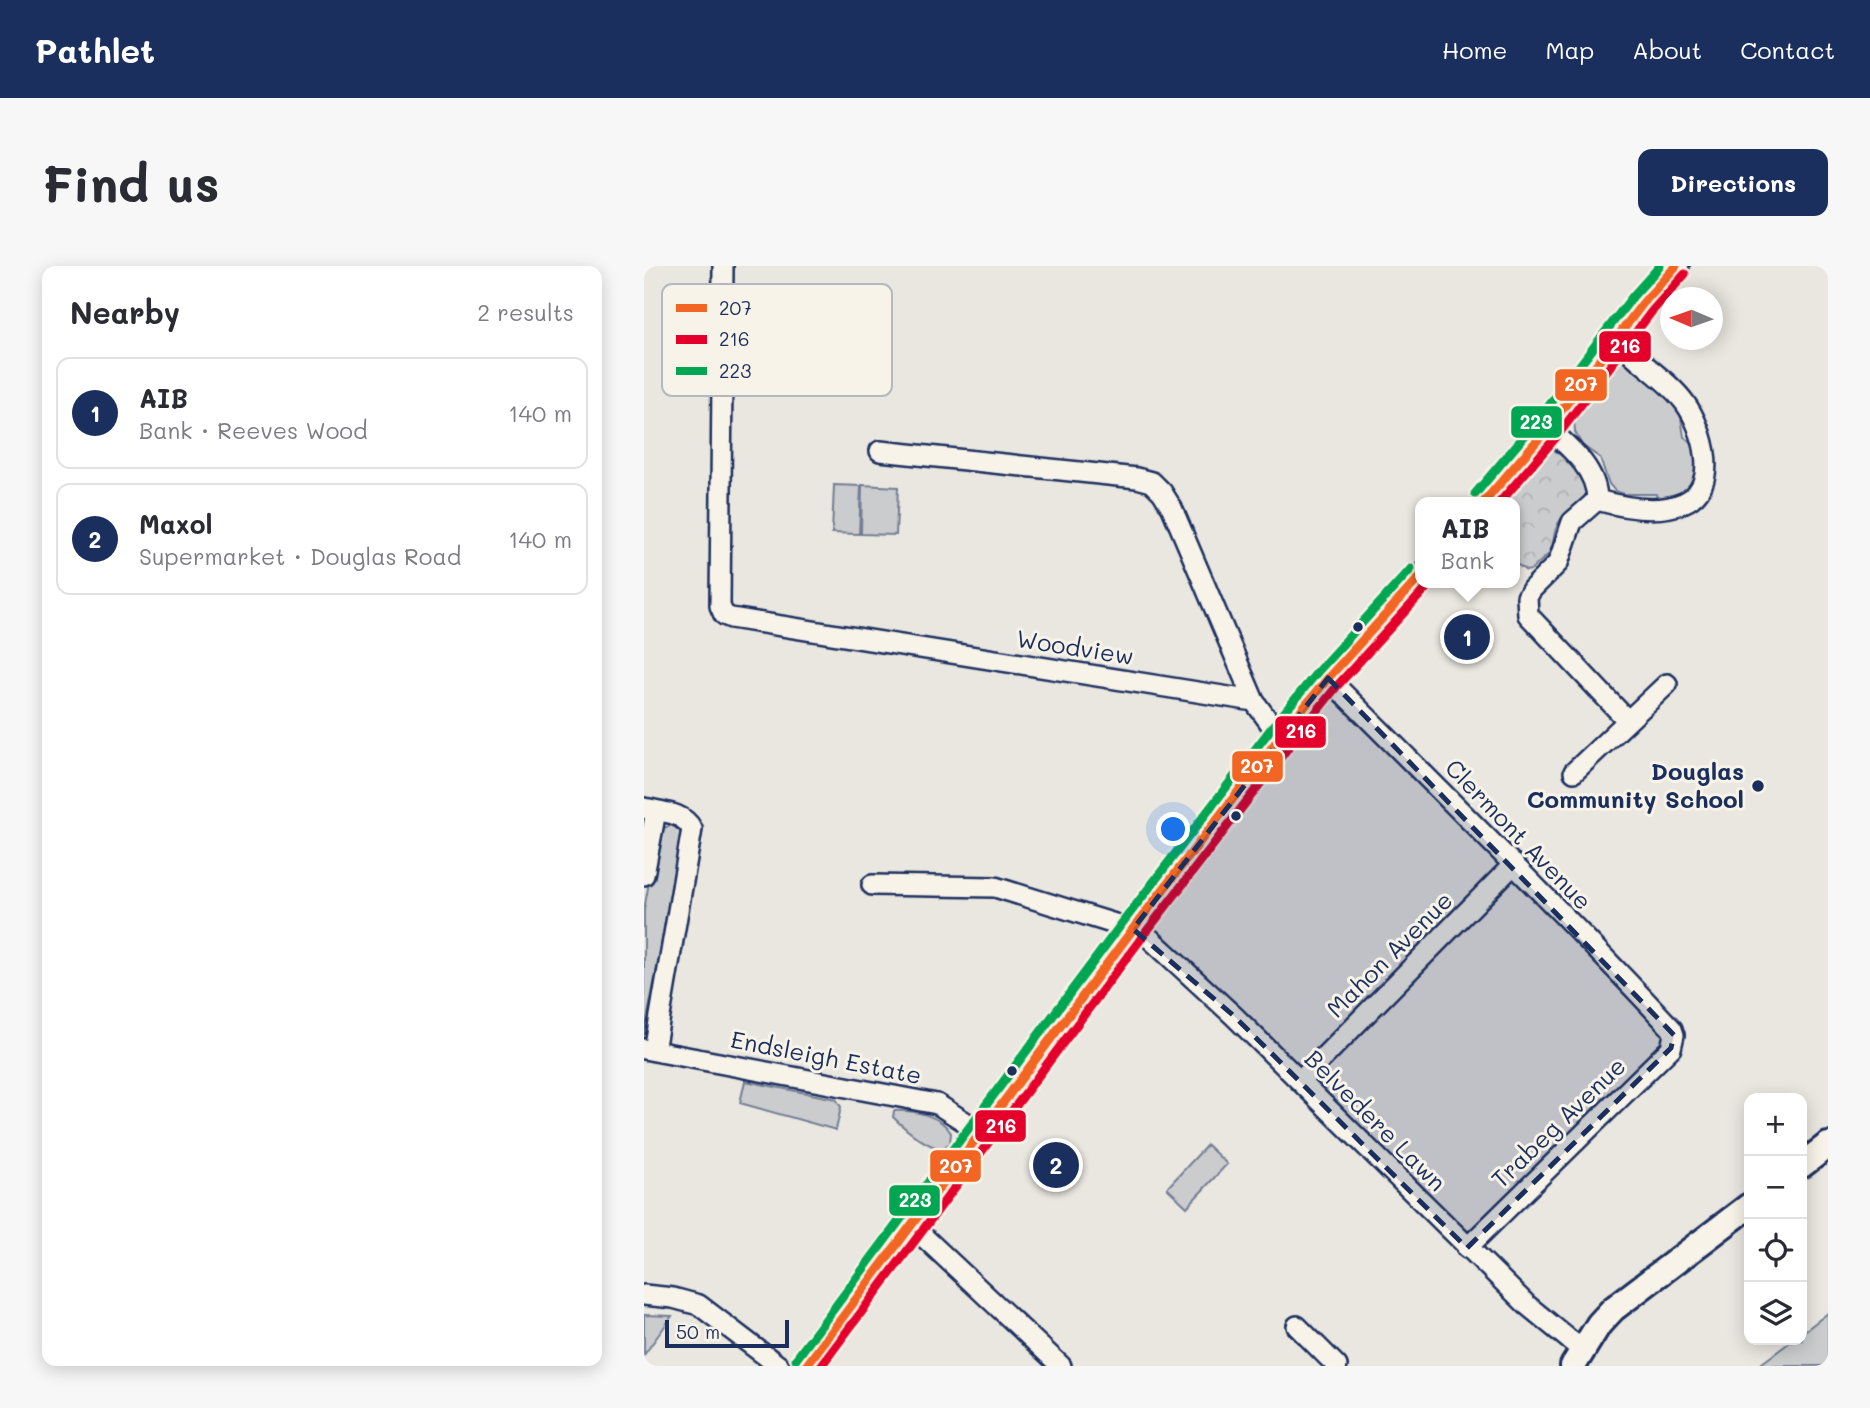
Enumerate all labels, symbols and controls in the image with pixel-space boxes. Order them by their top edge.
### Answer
text: Pathlet [35,28,155,71]
text: Home [1442,34,1507,65]
text: Map [1545,34,1594,65]
text: About [1632,34,1702,65]
text: Contact [1740,34,1835,65]
button: Directions [1638,149,1828,216]
text: Find us [42,151,220,214]
legend [662,284,892,396]
north arrow [1660,287,1723,350]
text: Nearby [70,292,180,332]
text: 207 [719,295,752,320]
text: 2 results [477,297,574,327]
text: 216 [719,326,750,351]
line badge: 216 [1598,330,1652,363]
text: 216 [1610,333,1640,358]
text: 223 [719,358,751,383]
line badge: 207 [1554,368,1608,402]
text: 207 [1564,371,1598,396]
text: AIB [139,381,188,415]
text: 1 [90,398,100,428]
text: 140 m [508,398,572,428]
line badge: 223 [1510,405,1563,439]
text: 223 [1520,409,1552,434]
text: Bank · Reeves Wood [139,415,368,445]
popup [1415,497,1520,588]
text: Maxol [139,507,212,541]
text: AIB [1441,511,1490,545]
text: 2 [89,524,101,554]
text: 140 m [508,524,572,554]
text: Supermarket · Douglas Road [139,541,461,571]
text: Bank [1441,545,1494,575]
pin: 1 [1444,611,1490,663]
unlabelled marker [1351,620,1365,634]
street label: Woodview [1014,622,1136,671]
line badge: 216 [1274,715,1327,749]
text: 216 [1286,718,1316,743]
line badge: 207 [1231,750,1284,783]
street label: Clermont Avenue [1439,752,1599,916]
text: 207 [1240,753,1274,778]
place label: Douglas Community School [1527,755,1744,814]
marker: Douglas Community School [1750,778,1766,794]
unlabelled marker [1229,809,1243,823]
your location [1156,812,1190,846]
street label: Mahon Avenue [1319,884,1459,1024]
street label: Endsleigh Estate [728,1023,924,1090]
street label: Belvedere Lawn [1299,1043,1453,1197]
street label: Trabeg Avenue [1484,1050,1632,1194]
unlabelled marker [1005,1064,1019,1078]
map controls [1744,1093,1807,1345]
button: + [1744,1093,1807,1156]
line badge: 216 [974,1109,1027,1143]
text: 216 [986,1113,1016,1138]
pin: 2 [1033,1139,1079,1191]
line badge: 207 [929,1149,982,1183]
text: 207 [939,1153,973,1178]
button: − [1744,1156,1807,1219]
line badge: 223 [888,1184,941,1217]
text: 223 [899,1187,931,1212]
button: locate [1744,1219,1807,1282]
button: layers [1744,1282,1807,1345]
scale bar [665,1317,789,1349]
text: 50 m [676,1319,720,1344]

